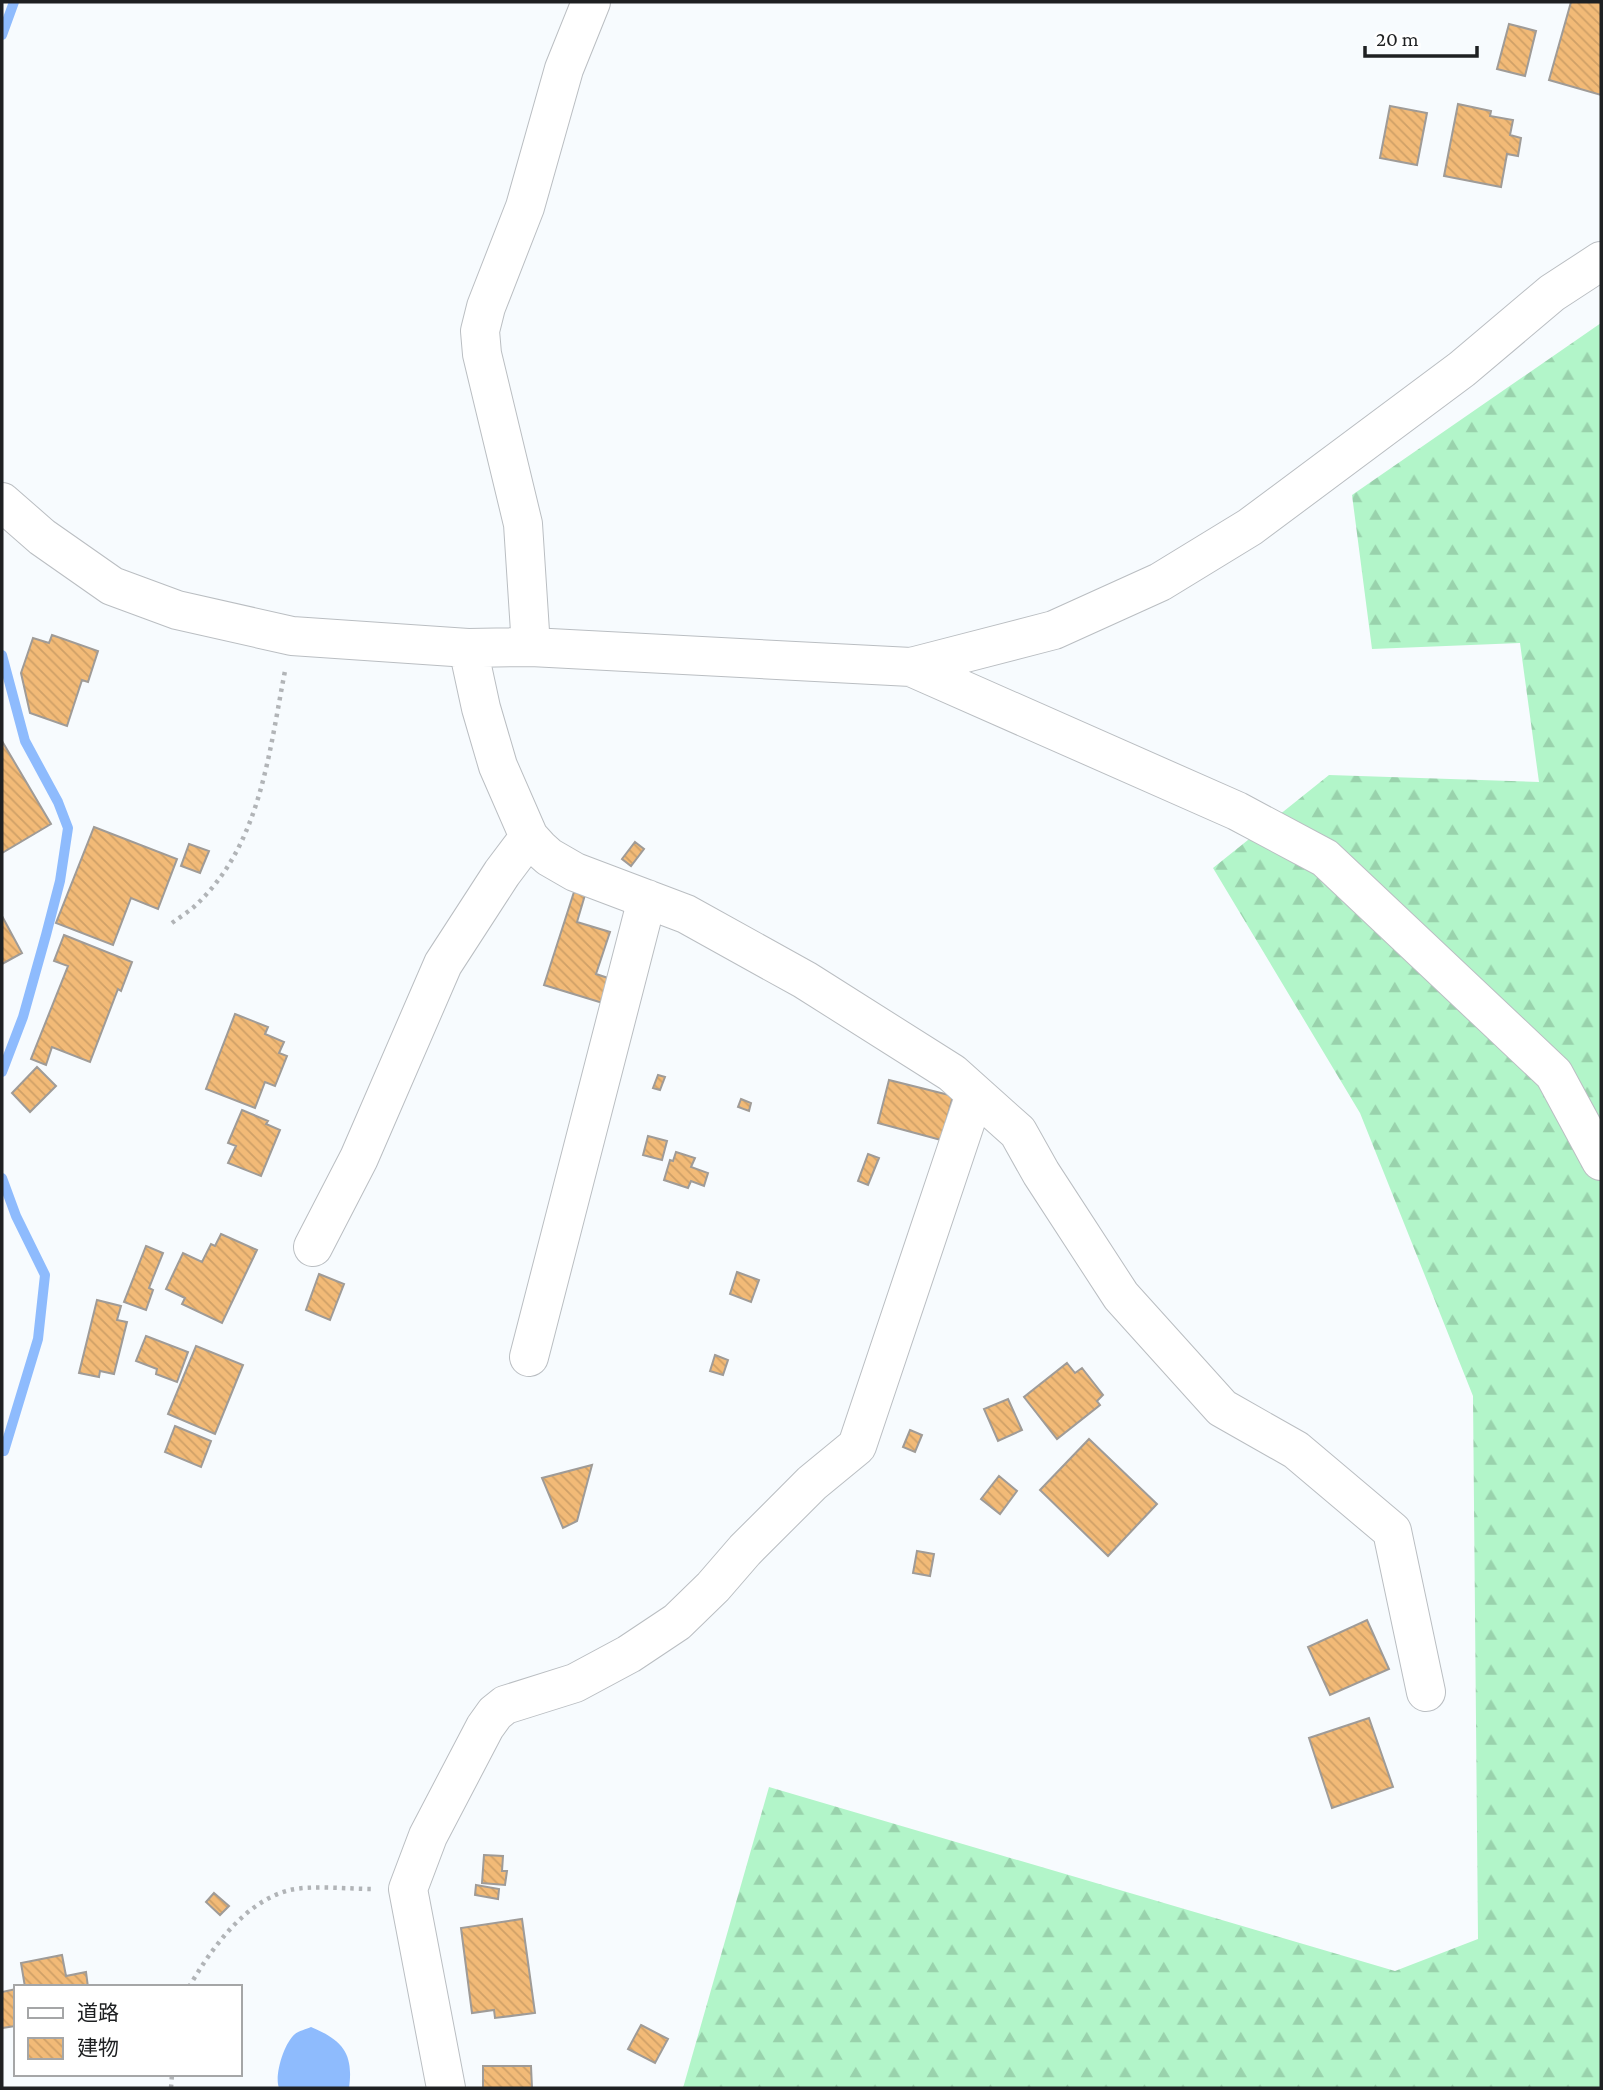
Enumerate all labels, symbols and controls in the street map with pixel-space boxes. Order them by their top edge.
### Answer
scale bar [1365,14,1477,58]
text: 20 m [1376,27,1419,51]
legend [14,1985,242,2076]
text: 道路 [77,2001,119,2025]
text: 建物 [77,2036,119,2060]

